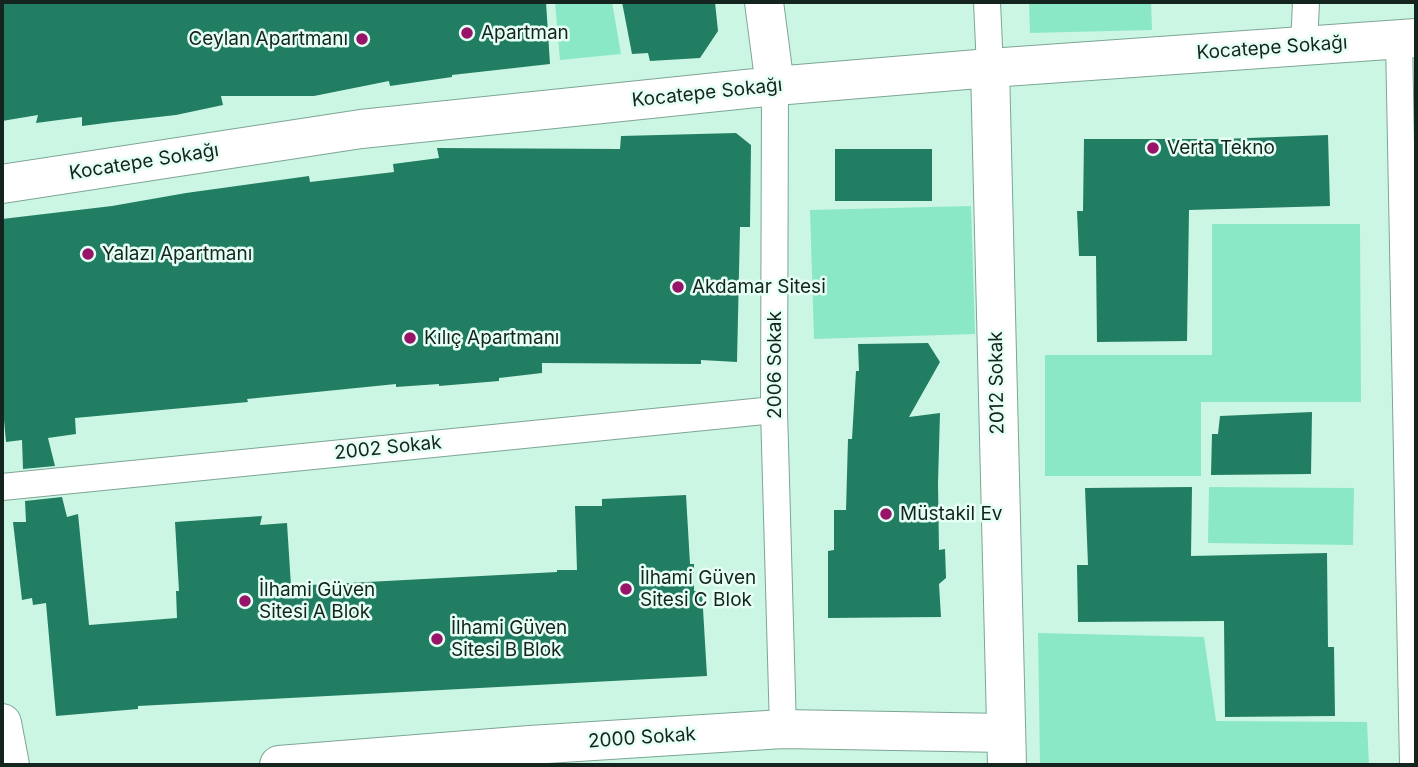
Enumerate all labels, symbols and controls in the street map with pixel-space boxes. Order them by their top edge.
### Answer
place label: Apartman [481,22,569,44]
marker: Apartman [459,25,475,41]
place label: Ceylan Apartmanı [188,28,348,50]
marker: Ceylan Apartmanı [354,31,370,47]
street label: Kocatepe Sokağı [1196,31,1348,65]
street label: Kocatepe Sokağı [631,74,783,112]
place label: Verta Tekno [1167,137,1275,159]
street label: Kocatepe Sokağı [68,139,220,185]
marker: Verta Tekno [1145,140,1161,156]
place label: Yalazı Apartmanı [102,243,252,265]
marker: Yalazı Apartmanı [80,246,96,262]
place label: Akdamar Sitesi [692,276,826,298]
marker: Akdamar Sitesi [670,279,686,295]
street label: 2006 Sokak [764,311,786,419]
place label: Kılıç Apartmanı [424,327,559,349]
marker: Kılıç Apartmanı [402,330,418,346]
street label: 2012 Sokak [985,331,1009,435]
street label: 2002 Sokak [333,431,443,465]
place label: Müstakil Ev [900,503,1002,525]
marker: Müstakil Ev [878,506,894,522]
place label: İlhami Güven Sitesi C Blok [640,567,756,611]
place label: İlhami Güven Sitesi A Blok [259,579,375,623]
marker: İlhami Güven Sitesi C Blok [618,581,634,597]
marker: İlhami Güven Sitesi A Blok [237,593,253,609]
place label: İlhami Güven Sitesi B Blok [451,617,567,661]
marker: İlhami Güven Sitesi B Blok [429,631,445,647]
street label: 2000 Sokak [587,723,697,753]

